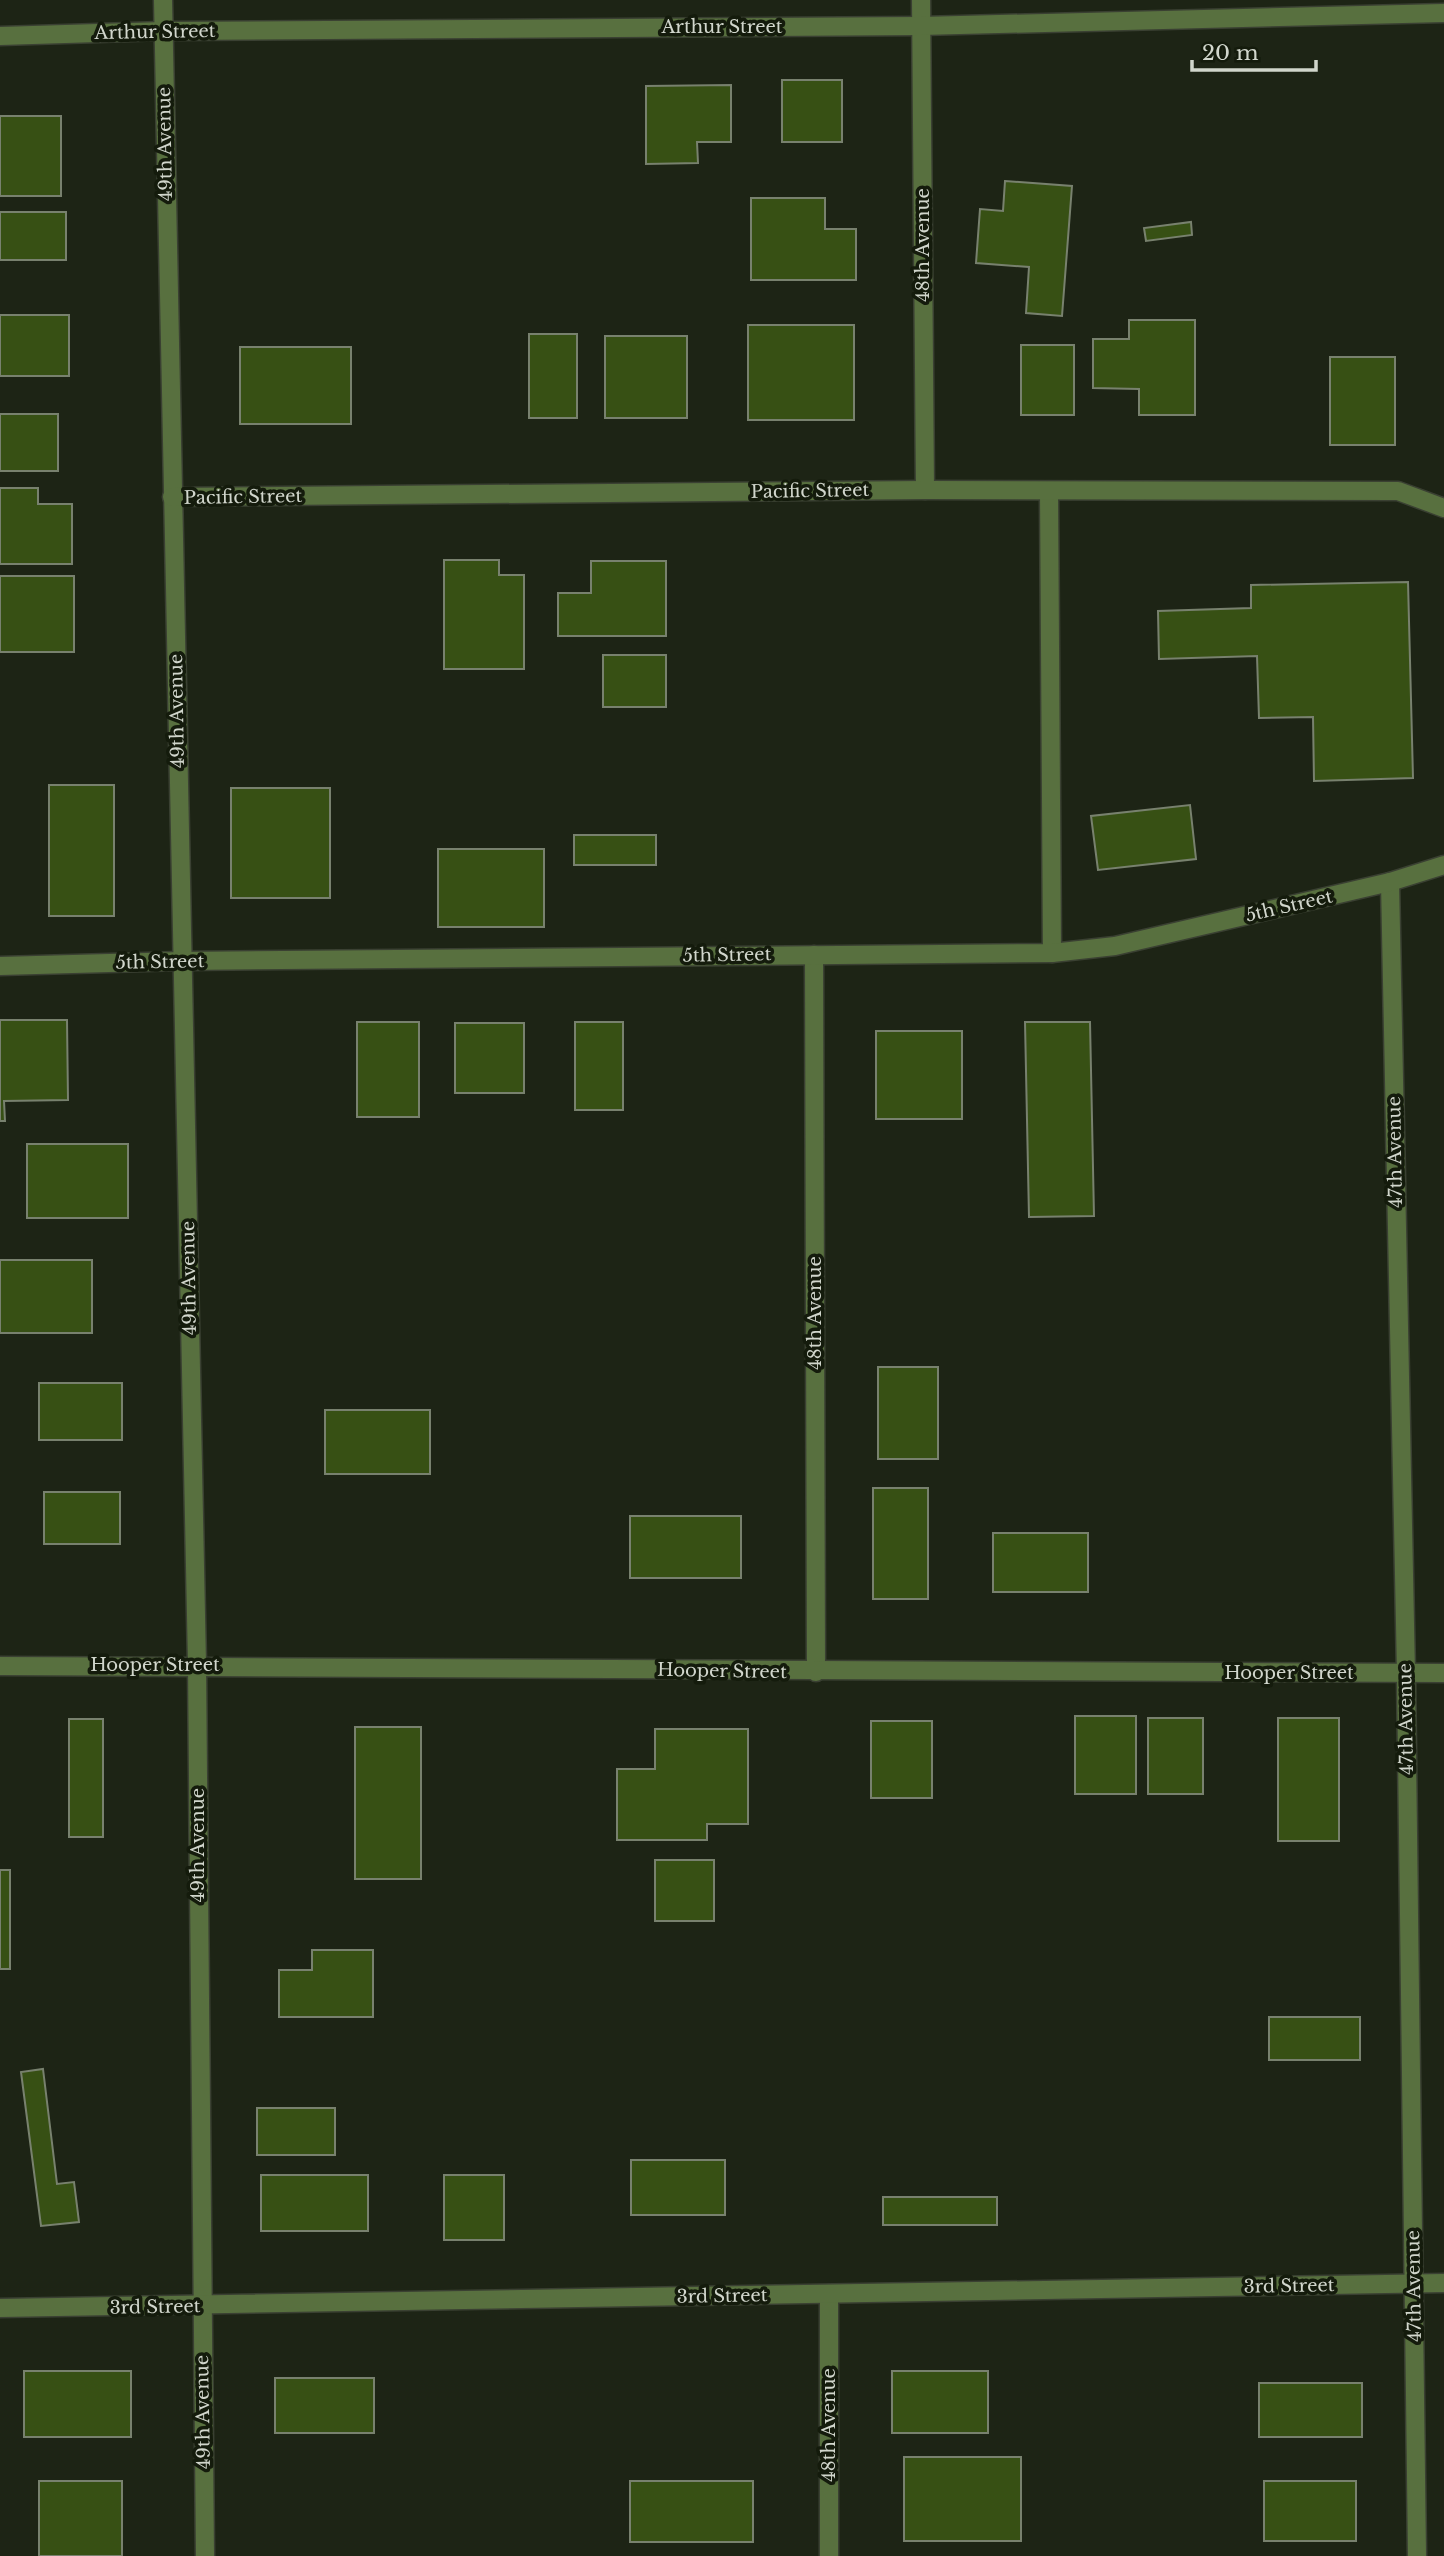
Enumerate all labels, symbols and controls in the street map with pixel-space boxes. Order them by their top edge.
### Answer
street label: Arthur Street [660,16,783,38]
street label: Arthur Street [93,20,216,44]
scale bar [1192,28,1316,72]
text: 20 m [1202,40,1259,66]
street label: 49th Avenue [153,87,177,201]
street label: 48th Avenue [912,188,934,302]
street label: Pacific Street [751,479,870,503]
street label: Pacific Street [184,485,303,509]
street label: 49th Avenue [165,654,189,768]
street label: 5th Street [1243,885,1335,927]
street label: 5th Street [682,943,772,967]
street label: 5th Street [115,950,205,974]
street label: 47th Avenue [1383,1096,1407,1208]
street label: 49th Avenue [177,1221,201,1335]
street label: 48th Avenue [804,1256,826,1370]
street label: Hooper Street [90,1654,220,1676]
street label: Hooper Street [657,1659,787,1683]
street label: Hooper Street [1224,1662,1354,1684]
street label: 47th Avenue [1394,1663,1418,1775]
street label: 49th Avenue [187,1788,209,1902]
street label: 47th Avenue [1402,2230,1426,2342]
street label: 3rd Street [1243,2274,1335,2298]
street label: 3rd Street [676,2284,768,2308]
street label: 3rd Street [109,2295,201,2319]
street label: 49th Avenue [191,2355,215,2469]
street label: 48th Avenue [818,2368,840,2482]

